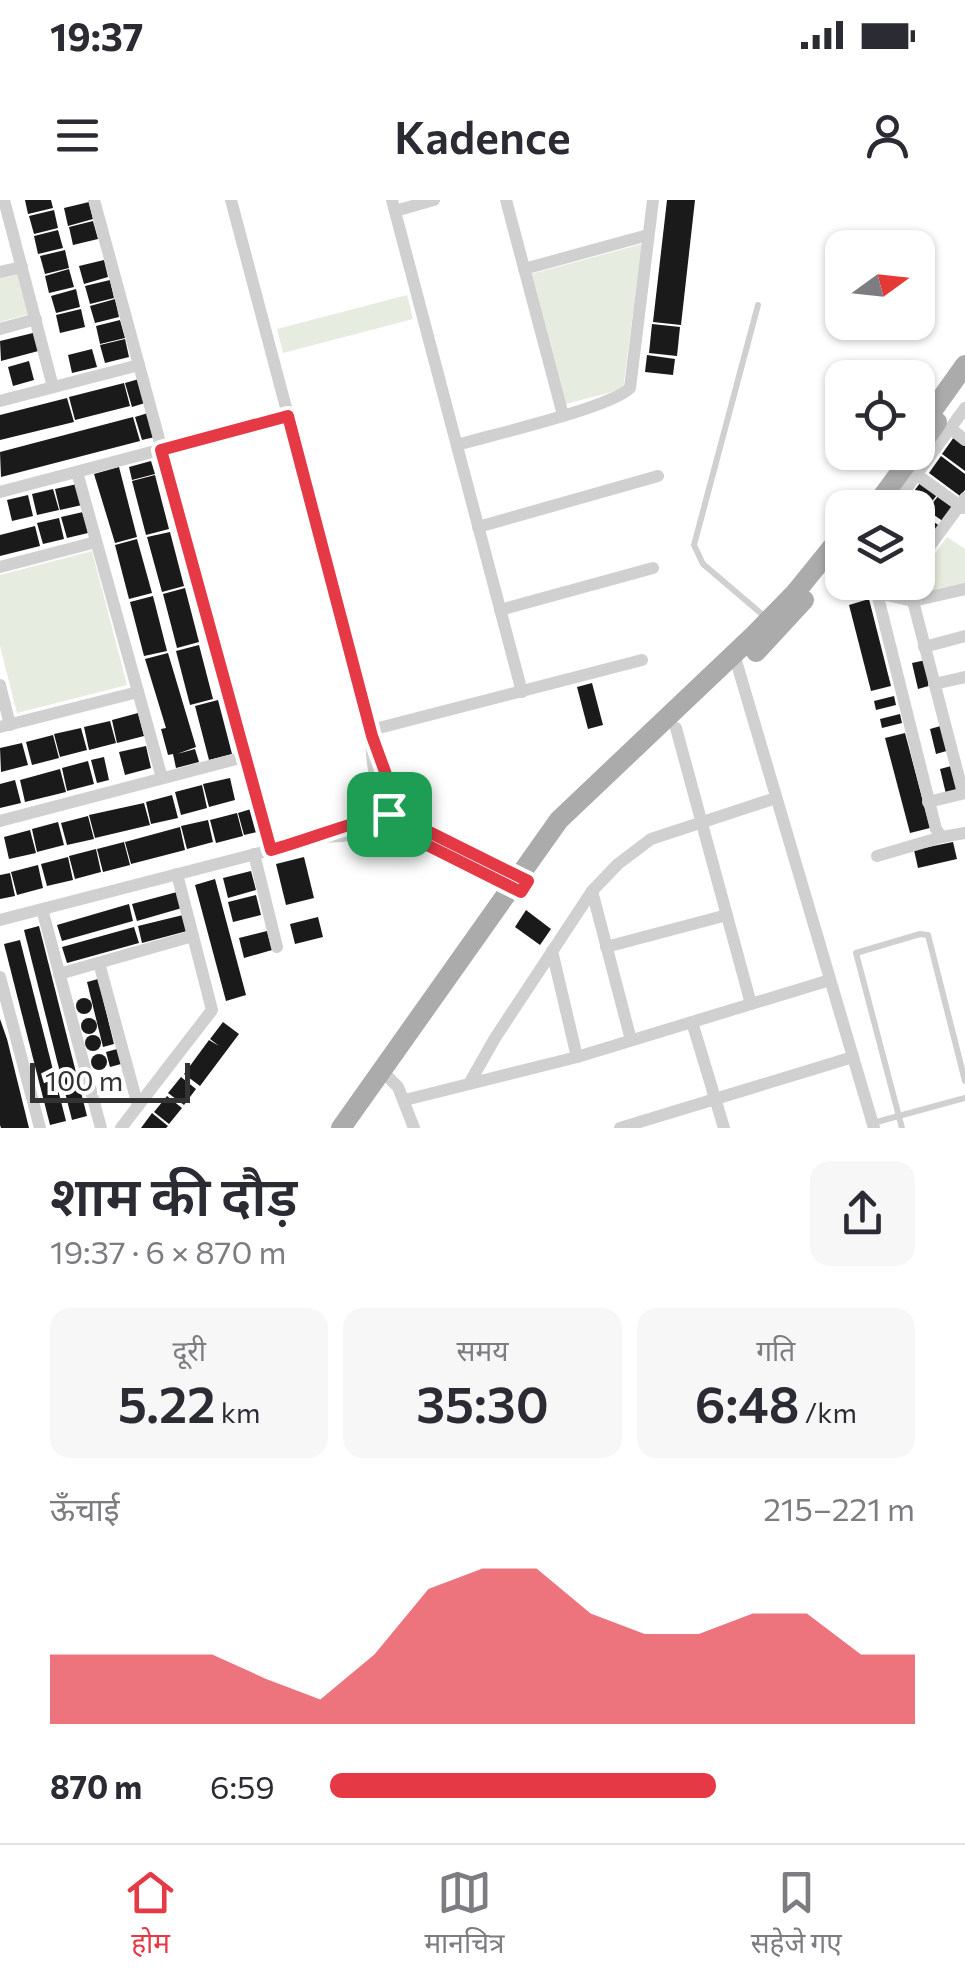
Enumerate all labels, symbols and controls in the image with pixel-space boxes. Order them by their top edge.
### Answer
text: 19:37 [50,12,143,59]
icon: menu [50,108,105,163]
text: Kadence [394,108,571,163]
icon: person [860,108,915,163]
north arrow [825,230,935,340]
map controls [825,230,935,600]
button: locate [825,360,935,470]
button: layers [825,490,935,600]
pin [347,772,432,857]
icon: arrive [362,787,417,842]
scale bar [30,1058,190,1103]
text: 100 m [45,1063,123,1097]
text: शाम की दौड़ [50,1160,297,1227]
button: share [810,1161,915,1266]
text: 19:37 · 6 × 870 m [50,1231,286,1271]
text: दूरी [172,1333,206,1367]
text: समय [457,1333,508,1367]
text: गति [756,1333,795,1367]
text: 5.22 [118,1372,215,1433]
text: 35:30 [416,1372,549,1433]
text: 6:48 [695,1372,799,1433]
text: km [215,1395,260,1429]
text: /km [799,1395,857,1429]
text: ऊँचाई [50,1488,119,1528]
text: 215–221 m [763,1488,915,1528]
text: 870 m [50,1766,142,1806]
text: 6:59 [210,1766,275,1806]
tab: होम [123,1865,178,1964]
tab: मानचित्र [424,1865,504,1964]
tab: सहेजे गए [751,1865,842,1964]

